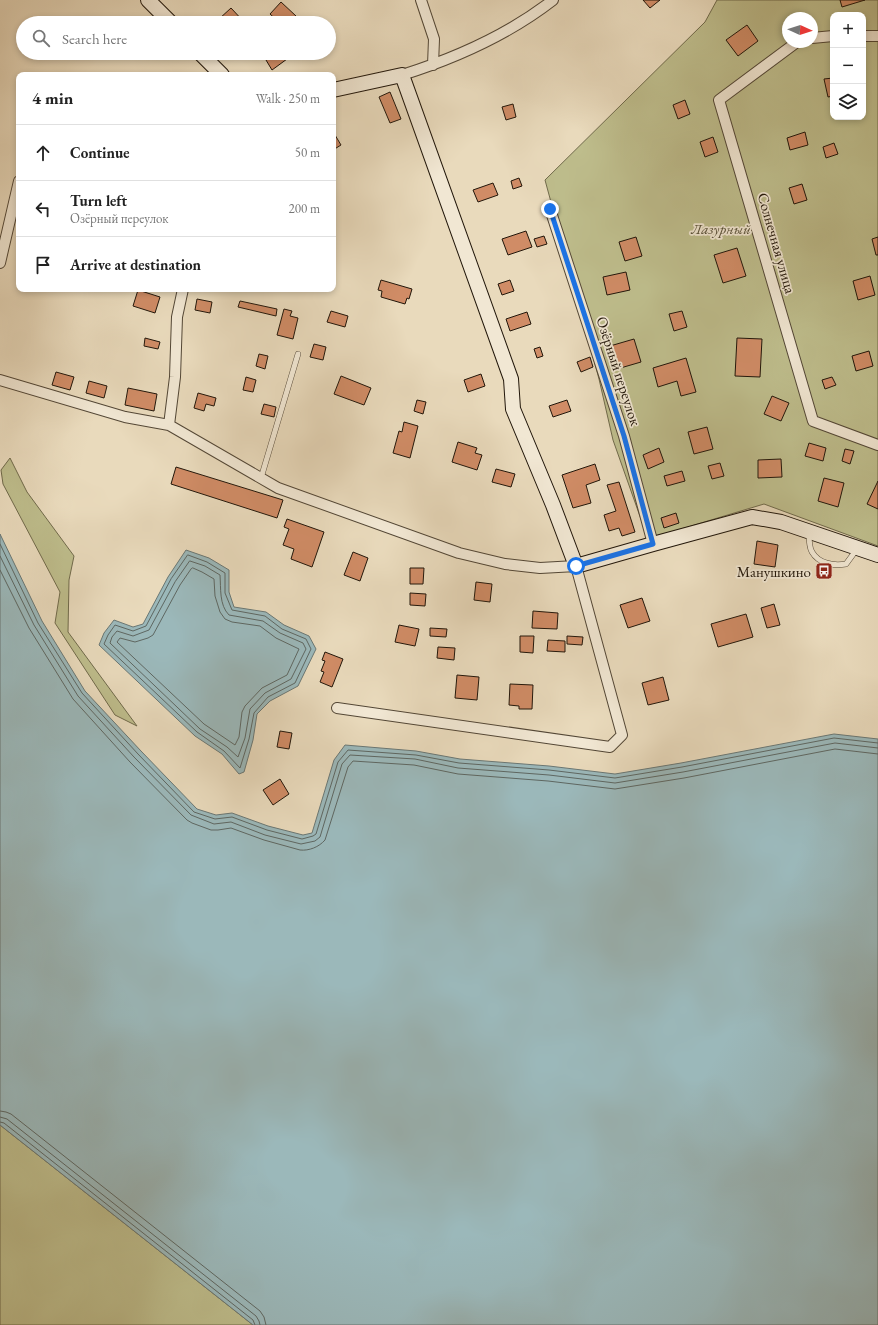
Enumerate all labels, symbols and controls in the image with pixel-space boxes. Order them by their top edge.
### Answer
north arrow [782,12,818,48]
map controls [830,12,866,120]
button: + [830,12,866,48]
search box [16,16,336,60]
icon: search [30,27,52,49]
text: Search here [62,29,127,48]
button: − [830,48,866,84]
button: layers [830,84,866,120]
text: 4 min [32,87,73,109]
text: Walk · 250 m [256,90,320,107]
icon: ahead [32,142,54,164]
text: Continue [70,143,130,162]
text: 50 m [295,144,320,161]
street label: Солнечная улица [754,190,800,296]
text: Turn left [70,191,127,210]
icon: left [32,198,54,220]
text: 200 m [289,200,320,217]
route end [541,200,559,218]
text: Озёрный переулок [70,210,169,227]
park label: Лазурный [690,219,751,238]
icon: arrive [32,254,54,276]
text: Arrive at destination [70,255,201,274]
street label: Озёрный переулок [592,314,646,428]
route start [567,557,585,575]
bus stop icon: Манушкино [814,561,834,581]
place label: Манушкино [737,562,811,581]

